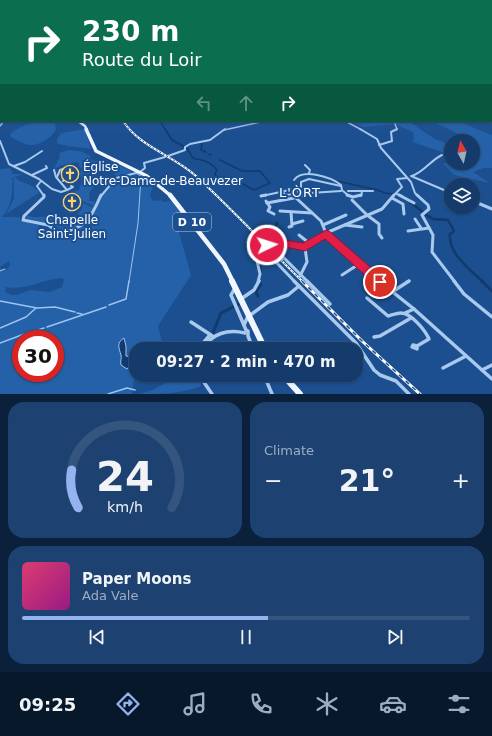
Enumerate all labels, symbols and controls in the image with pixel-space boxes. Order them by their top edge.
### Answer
text: 230 m [82,15,179,48]
icon: right [16,16,68,68]
text: Route du Loir [82,49,202,70]
icon: left [193,92,215,114]
icon: ahead [235,92,257,114]
icon: right [277,92,299,114]
north arrow [444,134,480,170]
map controls [444,134,480,214]
place label: Église Notre-Dame-de-Beauvezer [83,159,243,188]
church icon: Église Notre-Dame-de-Beauvezer [60,164,80,184]
button: layers [444,178,480,214]
district label: L'ÒRT [279,185,321,200]
church icon: Chapelle Saint-Julien [62,192,82,212]
place label: Chapelle Saint-Julien [38,213,106,241]
road number: D 10 [173,213,211,231]
position arrow [246,224,288,266]
pin [363,265,397,299]
icon: arrive [369,271,391,293]
speed limit sign: 30 [12,330,64,382]
text: 09:27 · 2 min · 470 m [156,353,336,371]
text: Climate [264,443,314,458]
text: 24 [96,452,154,501]
text: 21° [339,463,395,498]
text: − [264,468,282,493]
text: + [452,468,470,493]
text: km/h [107,499,143,515]
text: Paper Moons [82,570,191,588]
text: Ada Vale [82,588,138,603]
icon: previous [86,626,108,648]
icon: pause [235,626,257,648]
icon: next [384,626,406,648]
icon: directions [114,690,142,718]
icon: music [181,690,209,718]
icon: phone [247,690,275,718]
icon: climate [313,690,341,718]
icon: car [379,690,407,718]
icon: filters [445,690,473,718]
text: 09:25 [19,694,76,715]

